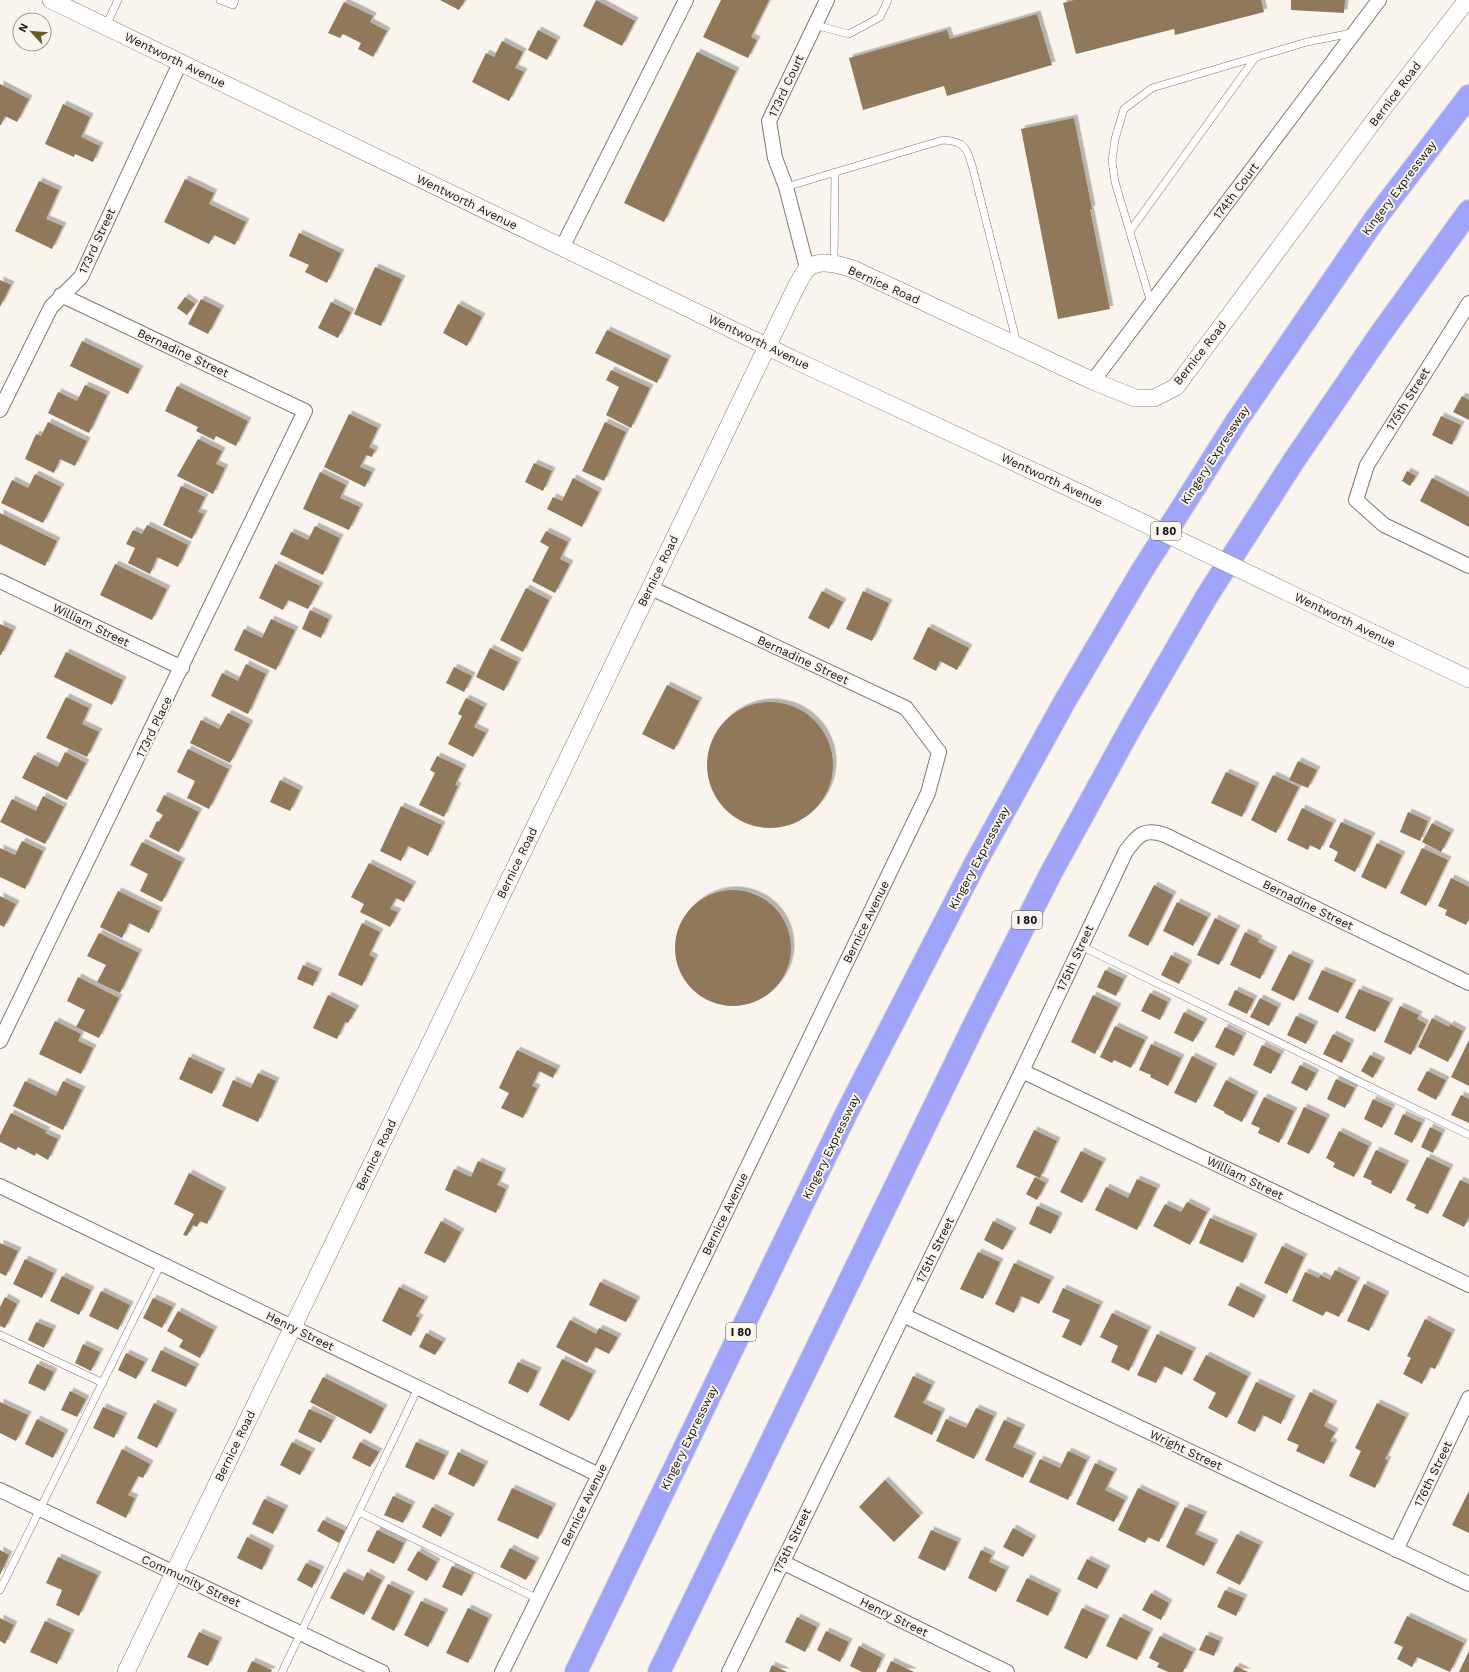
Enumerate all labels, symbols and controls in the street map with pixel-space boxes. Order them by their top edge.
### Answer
north arrow [12,12,52,52]
text: N [16,21,31,34]
street label: Wentworth Avenue [122,29,228,91]
street label: 173rd Court [765,53,807,119]
street label: Bernice Road [1366,59,1424,129]
street label: Kingery Expressway [1359,137,1440,238]
street label: 174th Court [1210,160,1262,222]
street label: Wentworth Avenue [414,171,520,233]
street label: 173rd Street [76,206,118,276]
street label: Bernice Road [846,263,922,307]
street label: Wentworth Avenue [706,311,812,373]
street label: Bernice Road [1171,318,1229,388]
street label: Bernadine Street [135,326,231,380]
street label: 175th Street [1383,365,1433,433]
street label: Kingery Expressway [1178,402,1253,507]
street label: Wentworth Avenue [999,450,1105,510]
road number: I 80 [1151,522,1181,540]
street label: Bernice Road [635,533,681,609]
street label: Wentworth Avenue [1292,589,1398,651]
street label: William Street [50,600,132,650]
street label: Bernadine Street [755,633,851,687]
street label: 173rd Place [133,694,175,760]
street label: Kingery Expressway [946,803,1012,912]
street label: Bernice Road [494,825,540,901]
street label: Bernadine Street [1260,877,1356,933]
street label: Bernice Avenue [840,878,892,966]
road number: I 80 [1012,911,1042,929]
street label: 175th Street [1054,923,1096,993]
street label: Kingery Expressway [800,1092,863,1202]
street label: Bernice Road [353,1117,399,1193]
street label: William Street [1204,1153,1286,1203]
street label: Bernice Avenue [699,1170,751,1258]
street label: 175th Street [913,1215,957,1285]
street label: Henry Street [264,1308,336,1354]
road number: I 80 [726,1323,756,1341]
street label: Kingery Expressway [658,1383,721,1493]
street label: Bernice Road [212,1408,258,1484]
street label: Wright Street [1148,1427,1224,1473]
street label: 176th Street [1411,1439,1455,1509]
street label: Bernice Avenue [558,1461,610,1549]
street label: 175th Street [770,1506,814,1576]
street label: Community Street [139,1552,243,1610]
street label: Henry Street [858,1594,930,1640]

